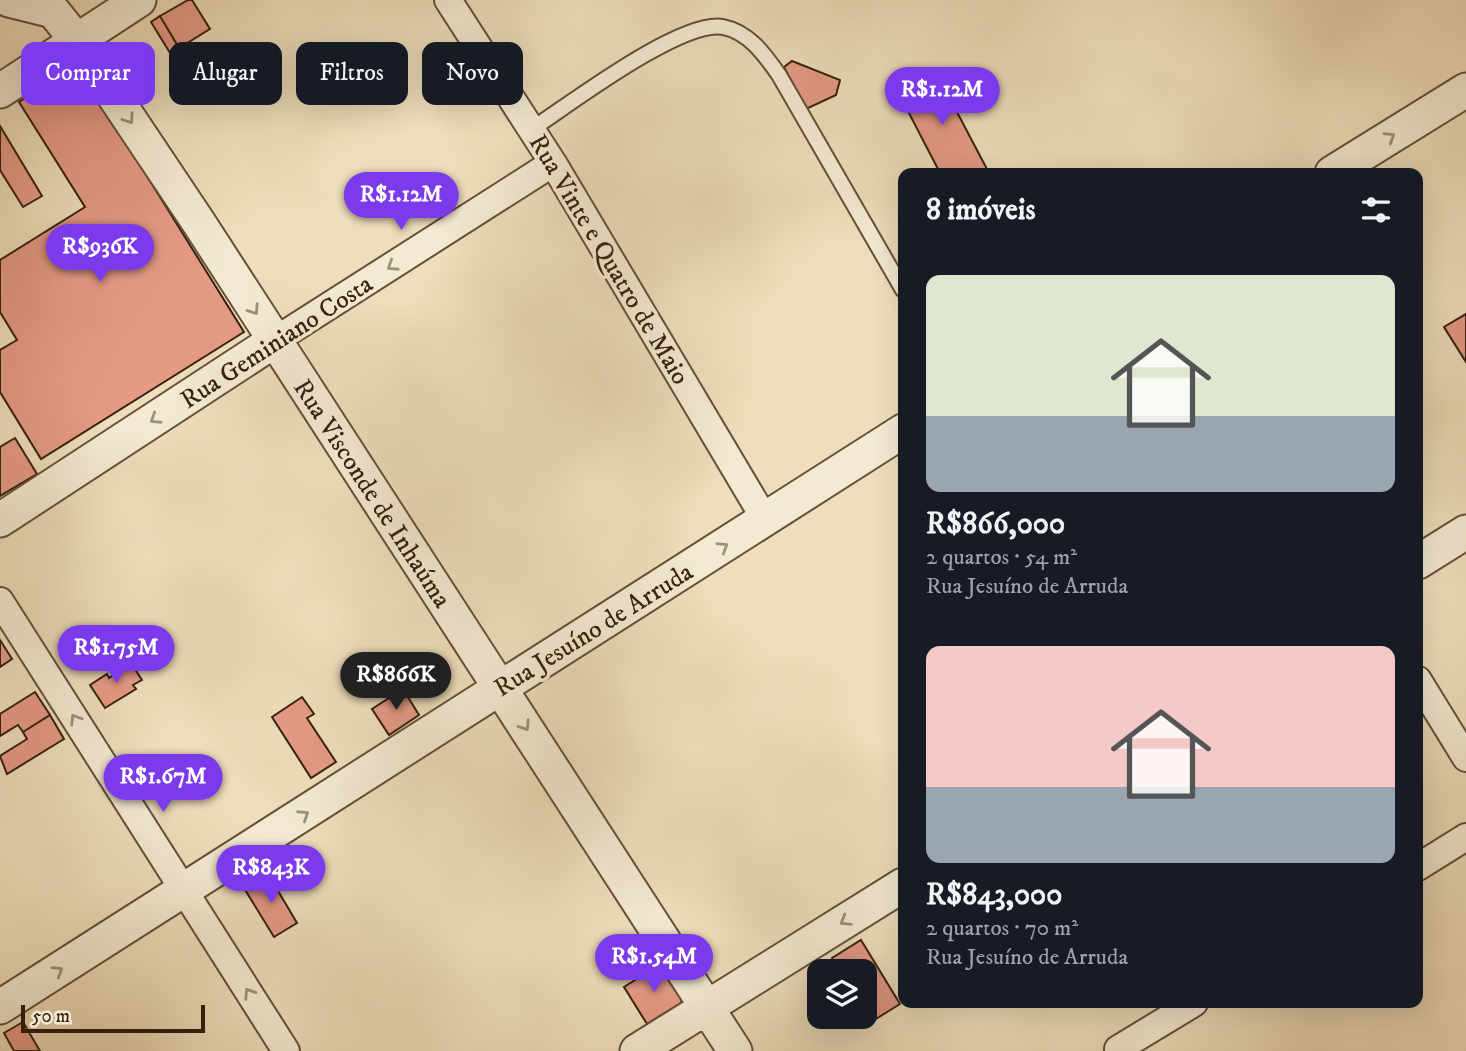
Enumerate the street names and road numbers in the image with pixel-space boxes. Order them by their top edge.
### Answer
street label: Rua Vinte e Quatro de Maio [521,128,697,391]
street label: Rua Geminiano Costa [174,268,379,417]
street label: Rua Visconde de Inhaúma [285,373,458,614]
street label: Rua Jesuíno de Arruda [488,556,699,705]

